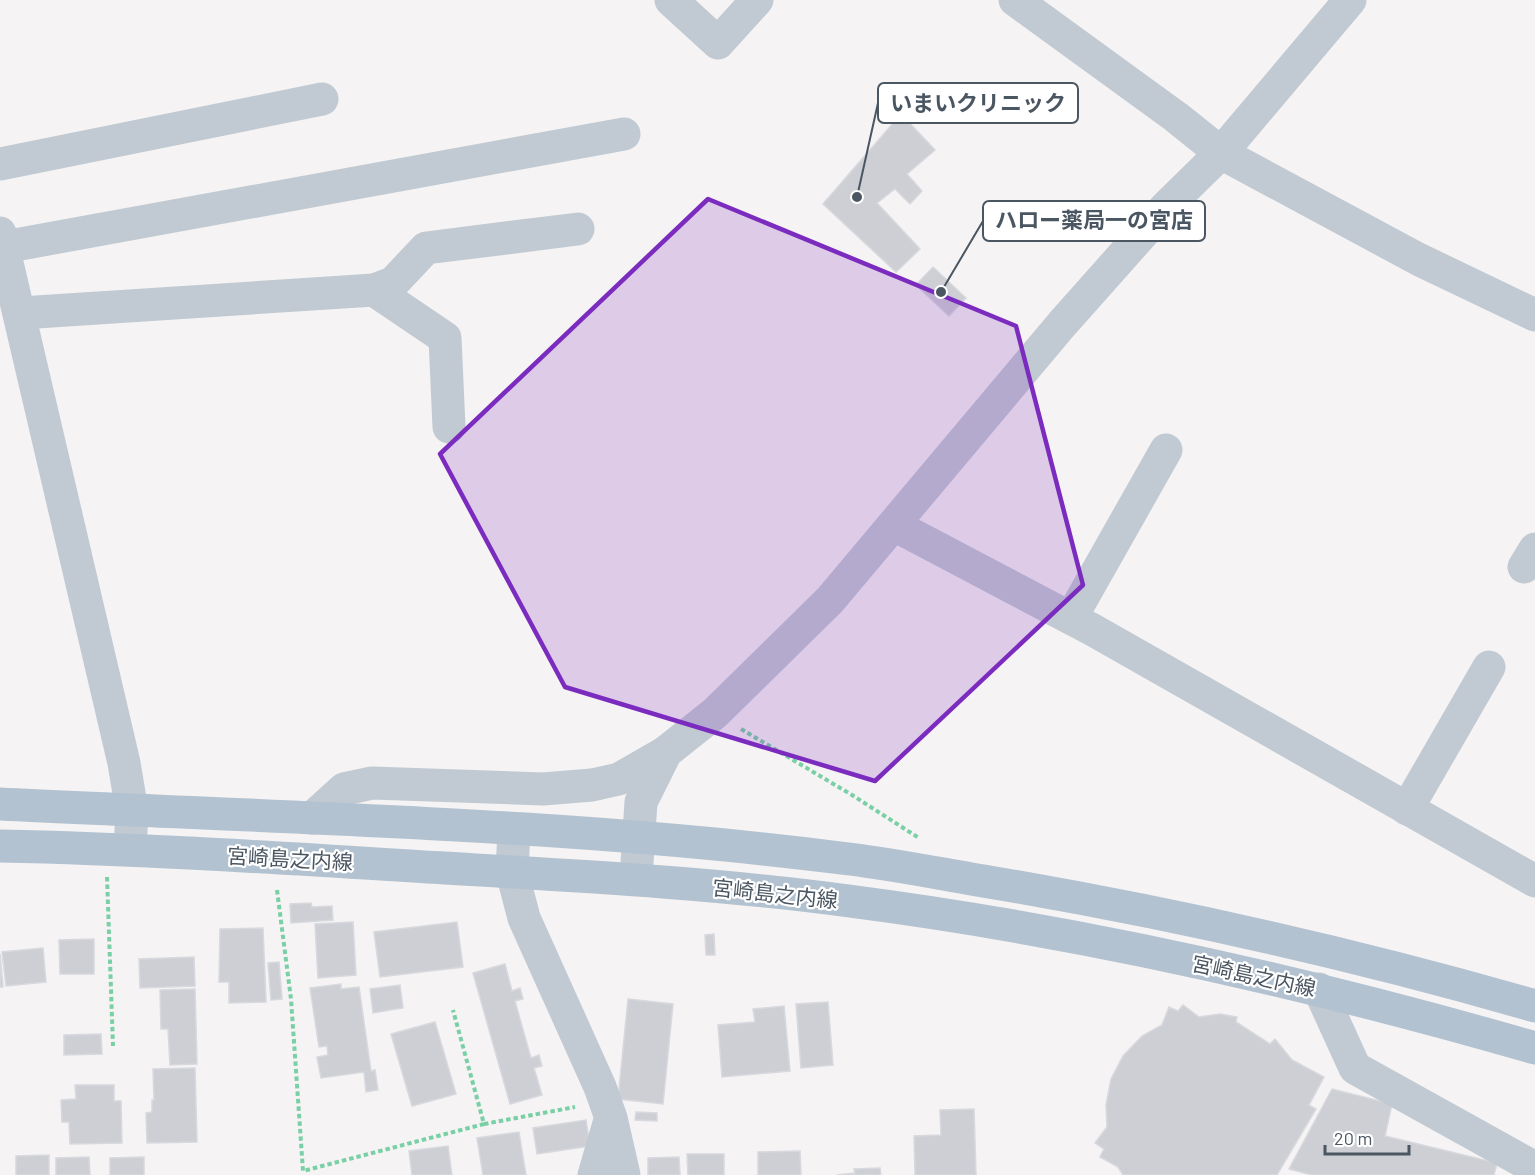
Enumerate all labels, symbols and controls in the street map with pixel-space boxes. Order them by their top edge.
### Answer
callout: いまいクリニック [878,83,1078,123]
text: いまいクリニック [890,89,1066,115]
callout: ハロー薬局一の宮店 [983,201,1205,241]
text: ハロー薬局一の宮店 [995,206,1193,232]
street label: 宮崎島之内線 [226,842,354,874]
street label: 宮崎島之内線 [711,874,839,912]
street label: 宮崎島之内線 [1190,950,1318,1000]
scale bar [1325,1118,1409,1156]
text: 20 m [1334,1127,1372,1149]

